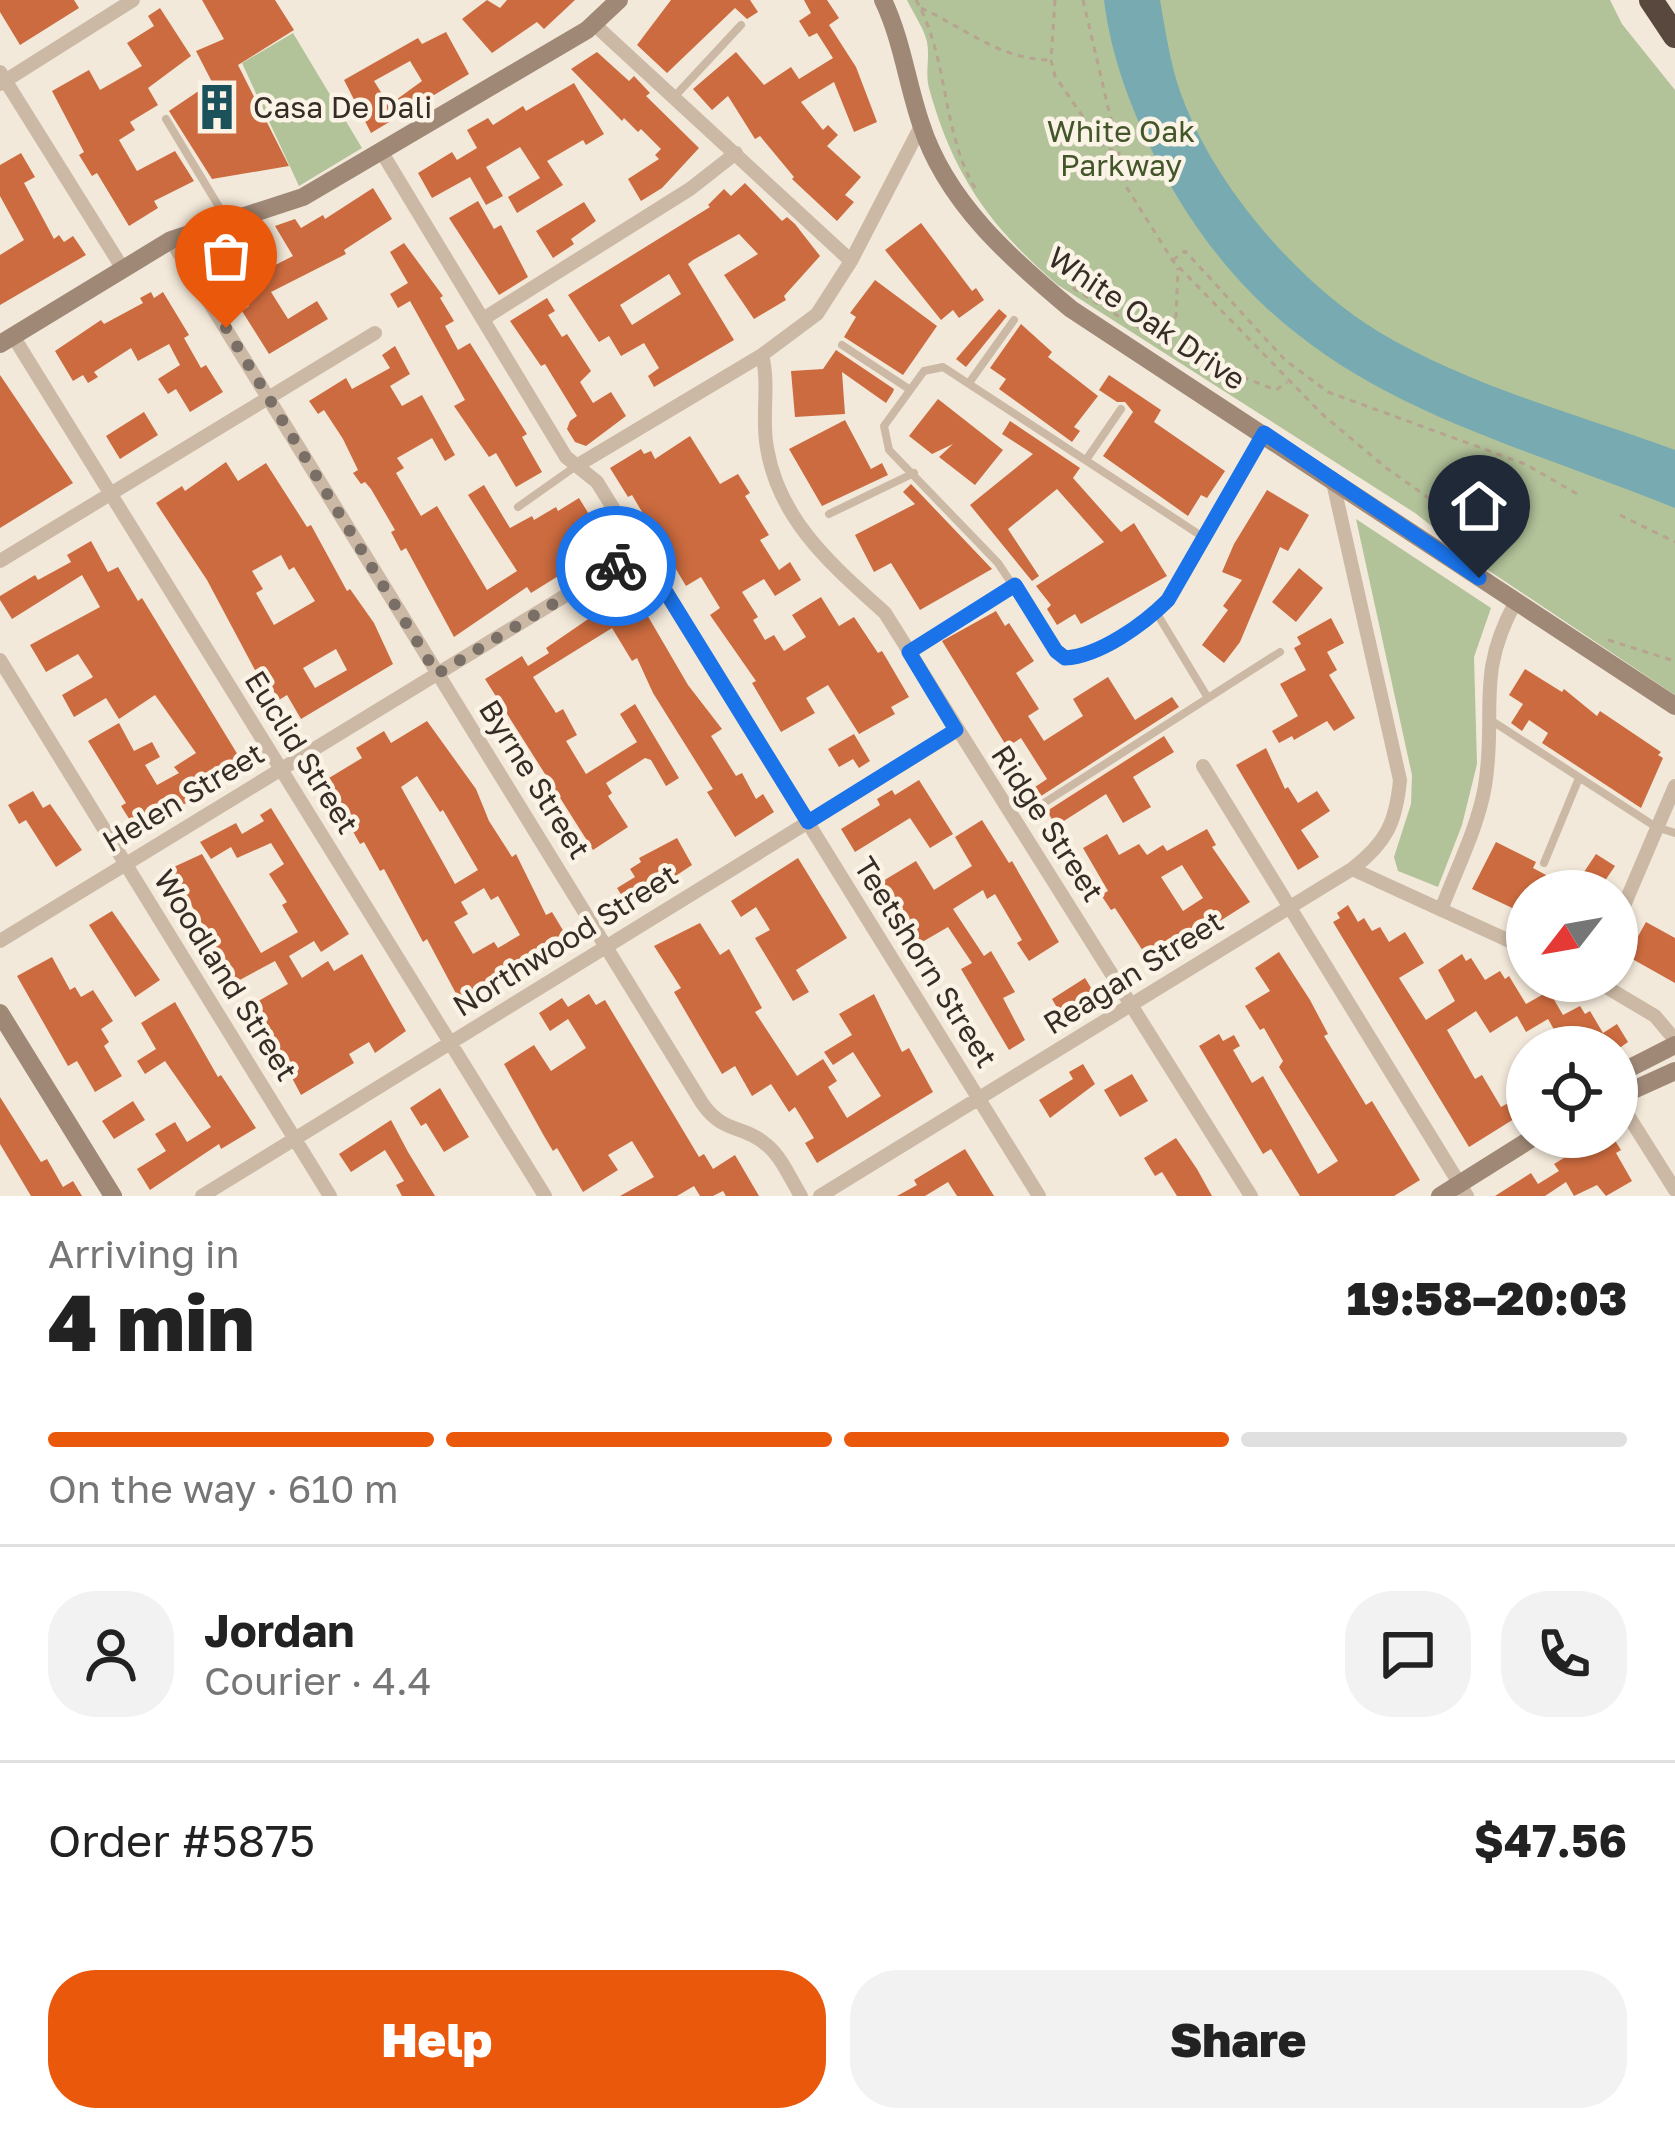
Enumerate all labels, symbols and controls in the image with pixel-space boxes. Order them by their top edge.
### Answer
building icon: Casa De Dali [192,82,242,132]
place label: Casa De Dali [253,89,432,125]
park label: White Oak Parkway [1047,113,1195,183]
pin [175,205,277,328]
icon: bag [193,223,259,289]
street label: White Oak Drive [1042,239,1252,397]
pin [1428,455,1530,578]
icon: home [1446,473,1512,539]
courier [556,506,676,626]
icon: bike [583,533,649,599]
street label: Euclid Street [238,664,366,840]
street label: Byrne Street [472,693,598,865]
street label: Helen Street [96,735,270,859]
street label: Ridge Street [984,738,1112,908]
street label: Teetshorn Street [847,850,1005,1074]
street label: Northwood Street [446,856,684,1024]
street label: Woodland Street [147,863,305,1087]
north arrow [1506,870,1638,1002]
map controls [1506,870,1638,1158]
street label: Reagan Street [1037,903,1229,1041]
button: locate [1506,1026,1638,1158]
text: Arriving in [48,1230,239,1277]
text: 19:58–20:03 [1347,1271,1627,1325]
text: 4 min [48,1275,254,1368]
text: On the way · 610 m [48,1465,399,1512]
button: person [48,1591,174,1717]
button: chat [1345,1591,1471,1717]
button: phone [1501,1591,1627,1717]
text: Jordan [204,1603,355,1657]
text: Courier · 4.4 [204,1657,432,1704]
text: Order #5875 [48,1813,315,1867]
text: $47.56 [1474,1813,1627,1867]
button: Help [48,1970,826,2108]
button: Share [850,1970,1627,2108]

